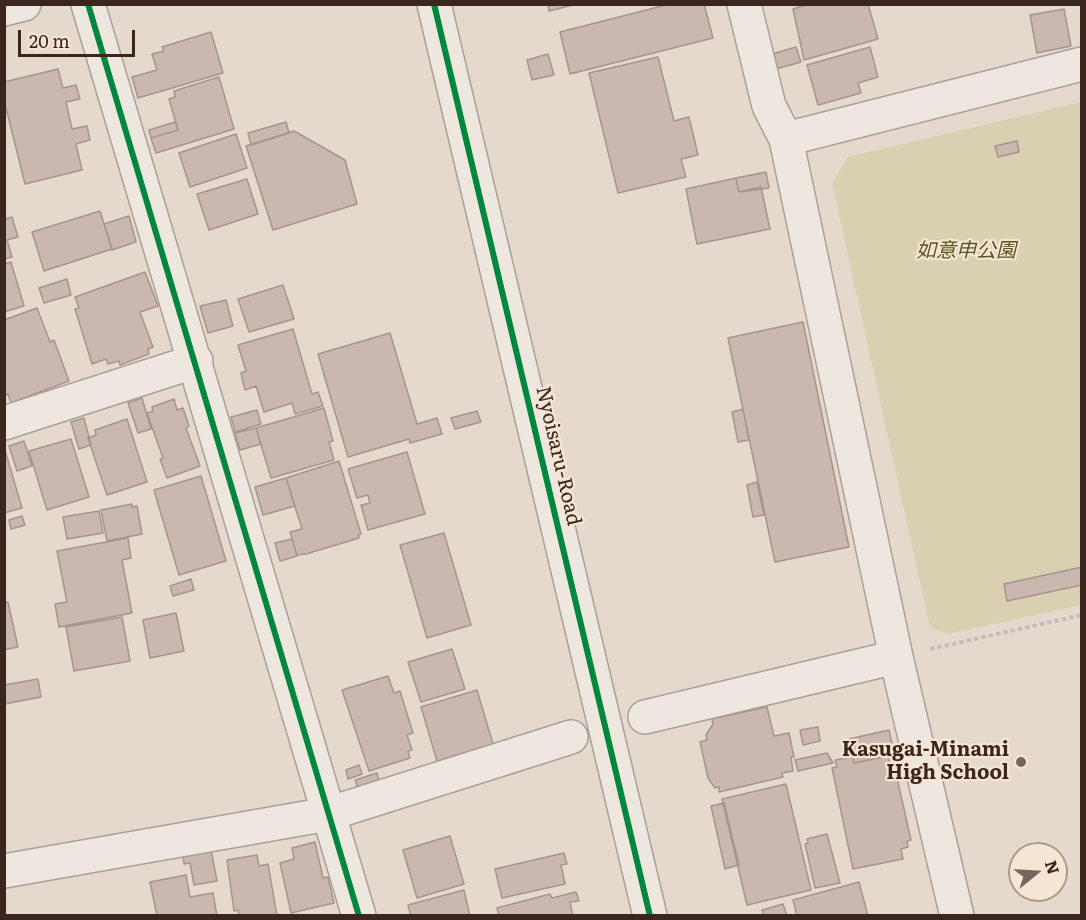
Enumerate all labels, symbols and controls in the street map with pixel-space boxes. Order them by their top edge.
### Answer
scale bar [21,18,138,56]
text: 20 m [29,27,70,54]
park label: 如意申公園 [916,239,1016,263]
street label: Nyoisaru-Road [530,384,586,528]
place label: Kasugai-Minami High School [842,738,1009,785]
marker: Kasugai-Minami High School [1014,755,1028,769]
north arrow [1008,842,1068,902]
text: N [1040,857,1067,877]

